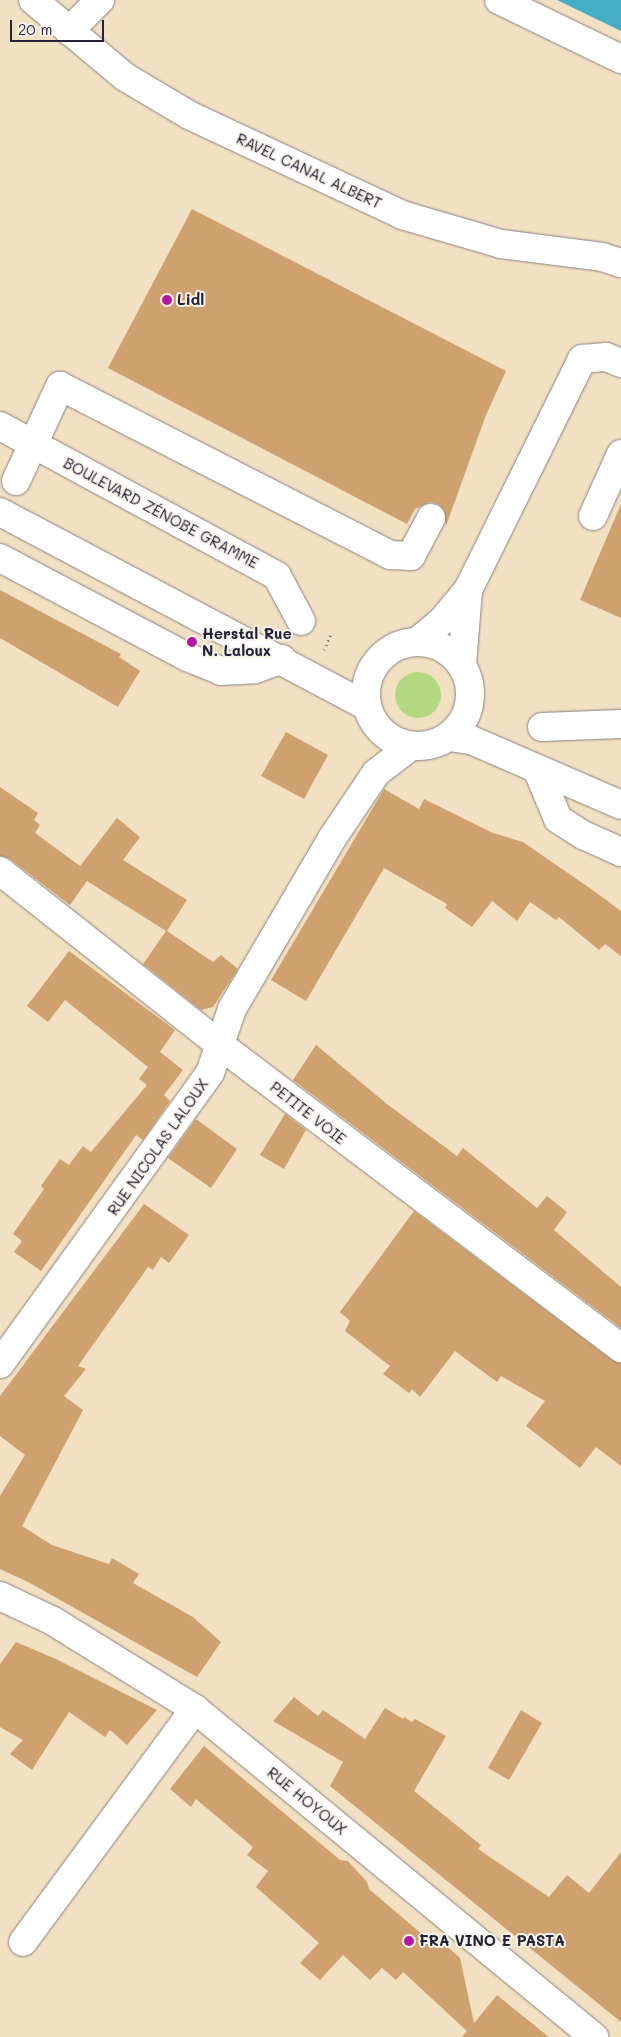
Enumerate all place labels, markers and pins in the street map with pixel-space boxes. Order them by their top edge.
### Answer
place label: Lidl [177,291,204,309]
marker: Lidl [161,294,173,306]
place label: Herstal Rue N. Laloux [202,624,292,659]
marker: Herstal Rue N. Laloux [186,636,198,648]
place label: FRA VINO E PASTA [419,1932,565,1950]
marker: FRA VINO E PASTA [403,1935,415,1947]

